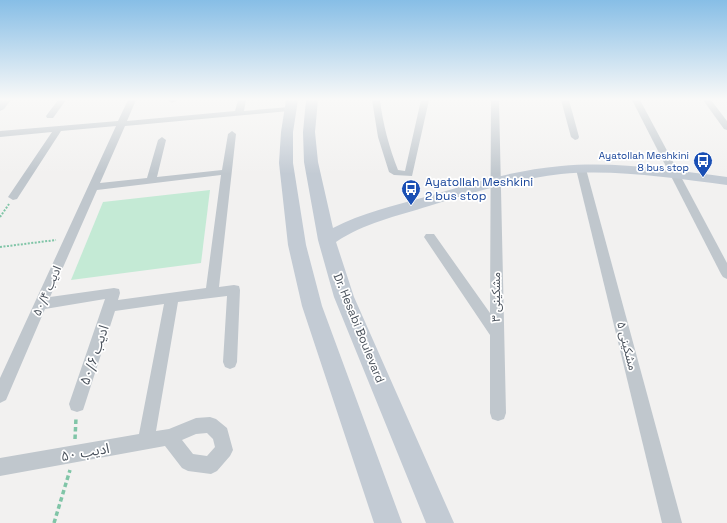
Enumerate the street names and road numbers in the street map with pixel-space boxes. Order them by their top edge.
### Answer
street label: ادیب ۵۰/۴ [29,263,65,319]
street label: Dr. Hesabi Boulevard [330,271,388,385]
street label: مشکینی ۳ [488,272,504,322]
street label: مشکینی ۵ [613,320,641,372]
street label: ادیب ۵۰/۶ [75,323,113,387]
street label: ادیب ۵۰ [59,439,111,465]

